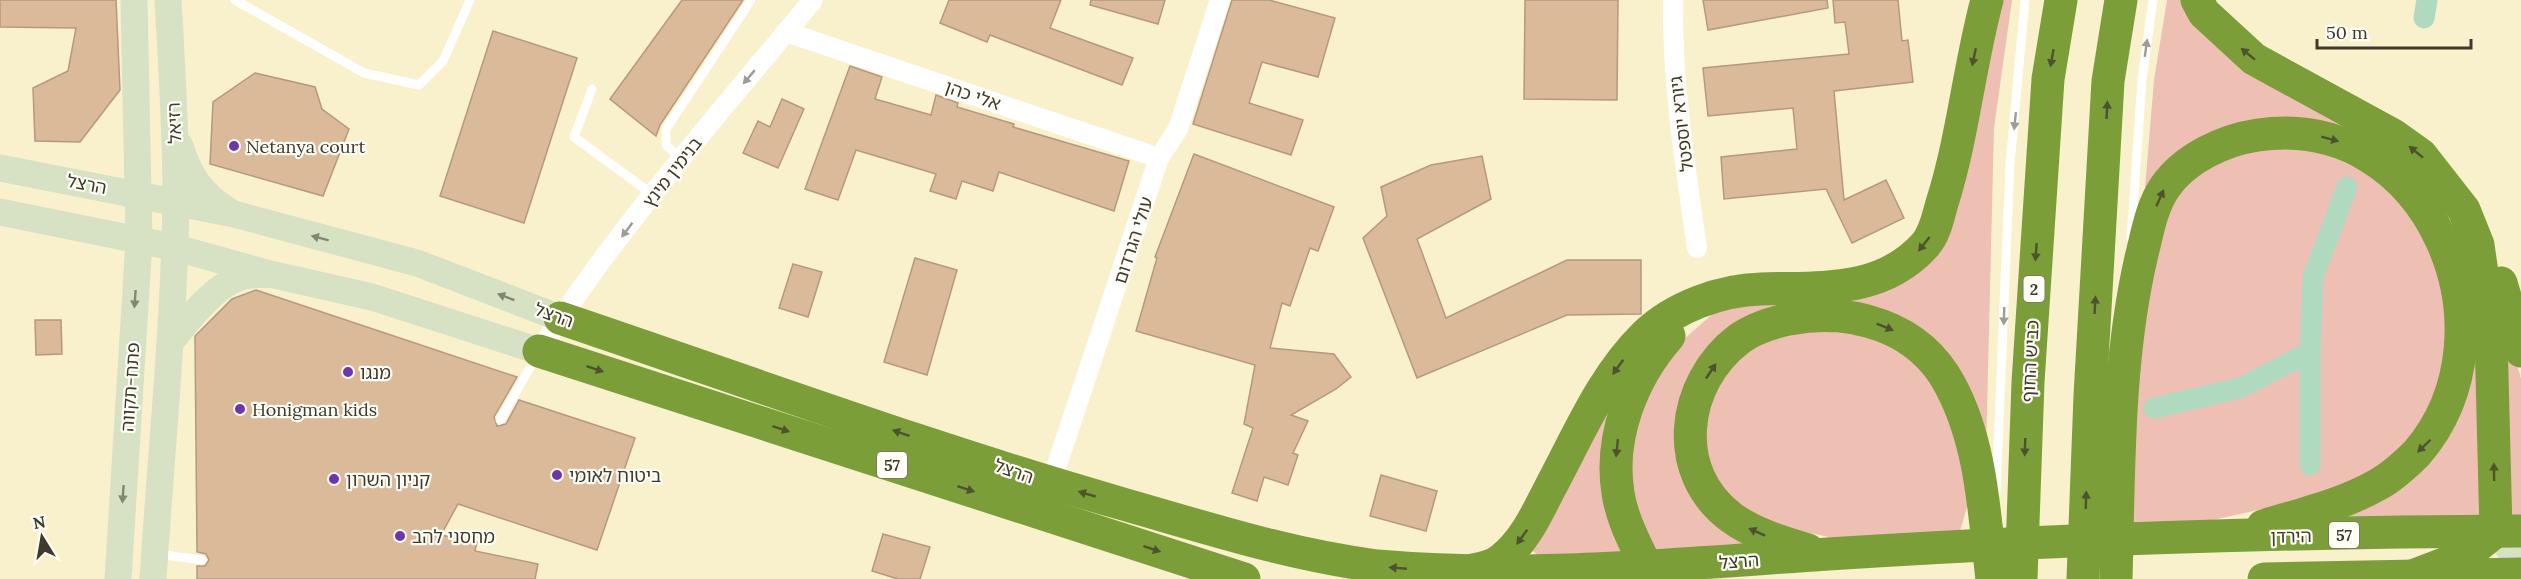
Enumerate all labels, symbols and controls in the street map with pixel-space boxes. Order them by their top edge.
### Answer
scale bar [2317,12,2472,50]
text: 50 m [2326,21,2368,44]
one-way arrow [2142,38,2151,57]
one-way arrow [2240,47,2256,60]
one-way arrow [1969,48,1978,67]
one-way arrow [2047,48,2056,67]
one-way arrow [743,69,756,84]
street label: אלי כהן [942,75,1004,115]
street label: גיורא יוספטל [1664,75,1698,173]
one-way arrow [2102,101,2111,120]
street label: רזיאל [162,102,186,144]
one-way arrow [2010,112,2019,131]
street label: בנימין מינץ [637,132,707,212]
one-way arrow [2321,134,2339,144]
place label: Netanya court [246,135,365,158]
marker: Netanya court [227,139,241,153]
one-way arrow [2408,145,2424,158]
street label: הרצל [65,169,109,199]
one-way arrow [2155,190,2164,207]
street label: עולי הגרדום [1108,194,1158,286]
one-way arrow [622,222,634,237]
one-way arrow [311,232,329,242]
one-way arrow [1918,236,1931,252]
one-way arrow [2032,243,2041,262]
road number: 2 [2024,276,2044,302]
one-way arrow [131,290,140,309]
one-way arrow [497,292,515,301]
one-way arrow [2091,295,2100,314]
street label: הרצל [531,297,577,333]
one-way arrow [1999,306,2008,325]
street label: כביש החוף [2016,319,2044,403]
one-way arrow [1877,322,1895,332]
street label: פתח-תקווה [115,342,145,432]
one-way arrow [1613,360,1625,375]
place label: מנגו [360,361,391,384]
one-way arrow [1705,363,1716,379]
marker: מנגו [341,365,355,379]
one-way arrow [586,365,604,375]
place label: Honigman kids [252,398,377,421]
marker: Honigman kids [233,402,247,416]
one-way arrow [772,425,790,434]
one-way arrow [892,427,910,437]
one-way arrow [2021,437,2030,456]
one-way arrow [1612,439,1622,458]
one-way arrow [2417,439,2432,453]
road number: 57 [877,452,907,478]
street label: הרצל [991,454,1037,488]
one-way arrow [2490,463,2499,482]
place label: ביטוח לאומי [569,464,661,487]
place label: קניון השרון [346,468,430,491]
marker: ביטוח לאומי [550,468,564,482]
marker: קניון השרון [327,472,341,486]
one-way arrow [119,485,128,504]
one-way arrow [957,485,975,494]
one-way arrow [1078,488,1096,498]
one-way arrow [2082,490,2091,509]
north arrow [12,507,72,567]
text: N [31,511,47,533]
road number: 57 [2329,522,2359,548]
street label: הירדן [2270,524,2312,548]
place label: מחסני להב [412,525,495,548]
one-way arrow [1749,527,1766,536]
one-way arrow [1516,528,1528,544]
marker: מחסני להב [393,529,407,543]
one-way arrow [1143,545,1161,554]
street label: הרצל [1718,548,1760,574]
one-way arrow [1389,563,1408,573]

